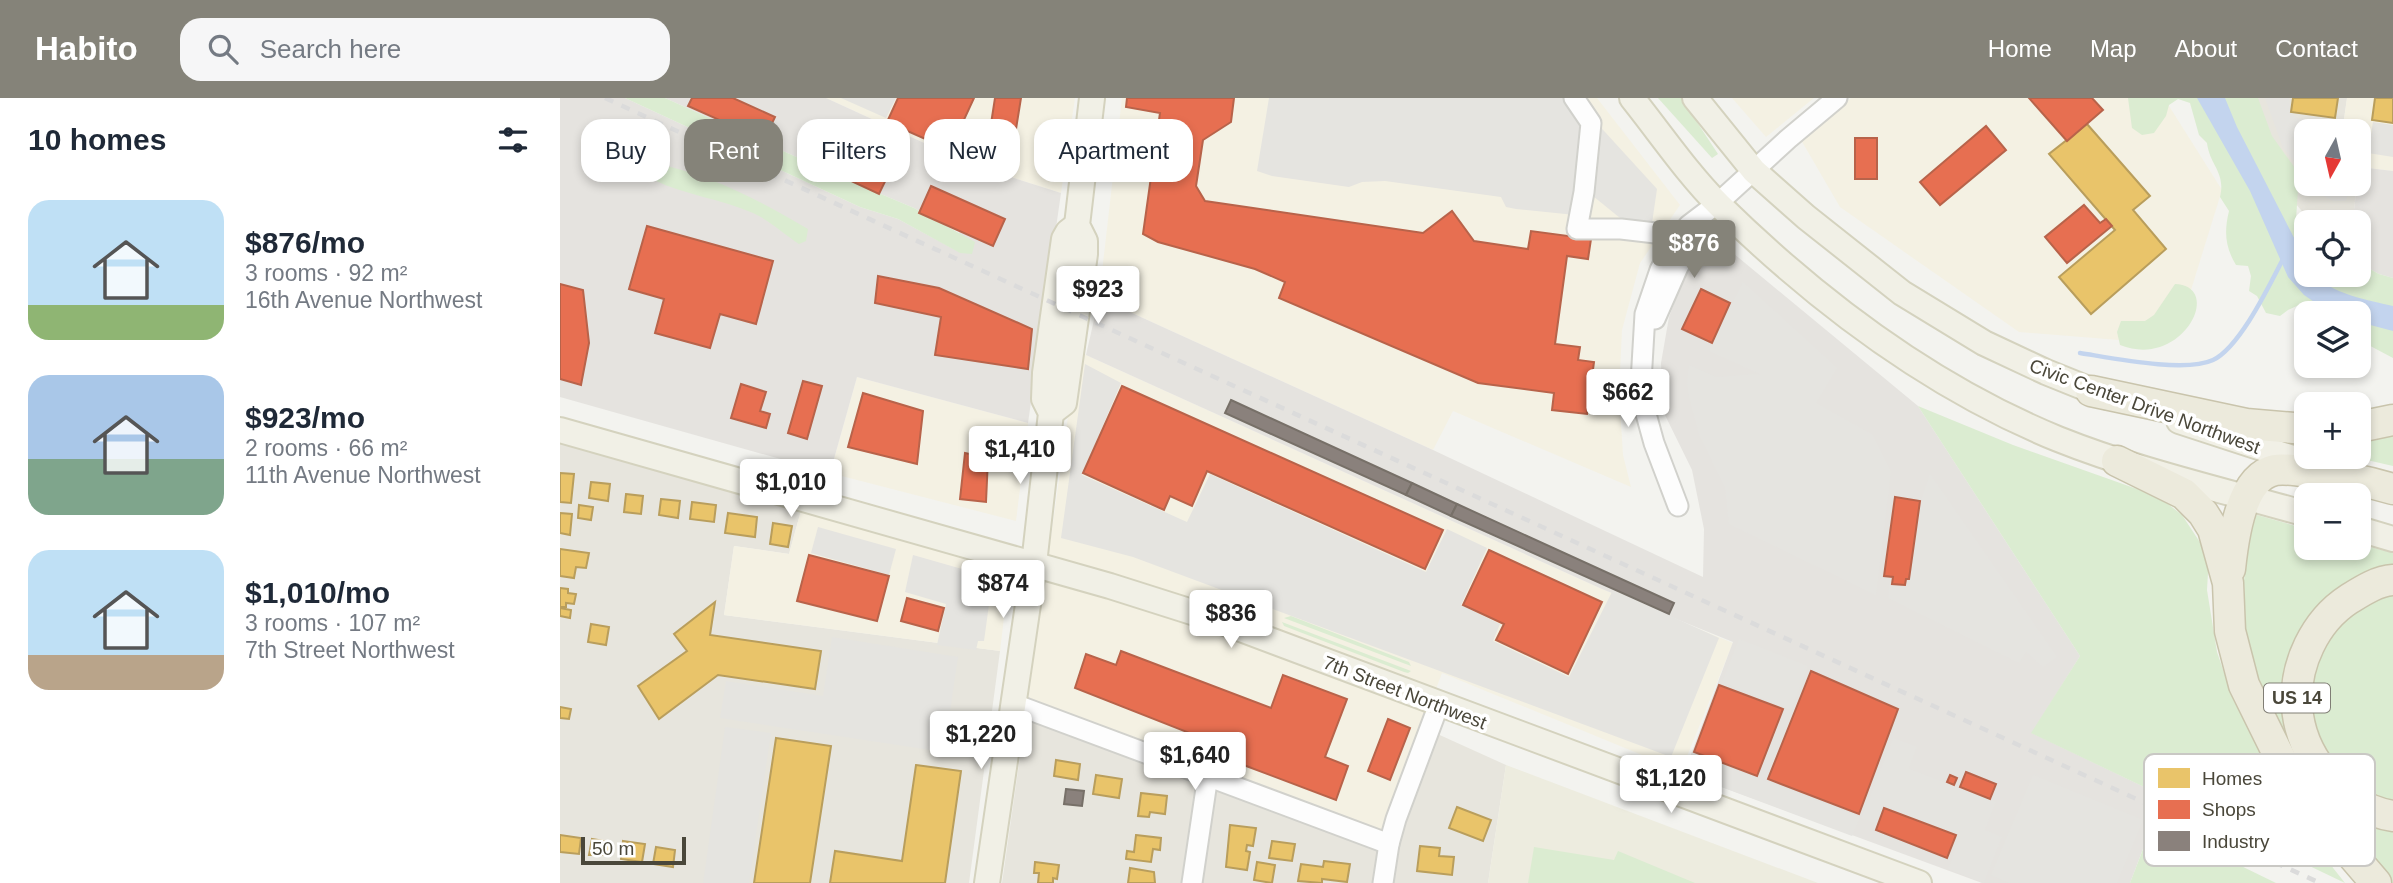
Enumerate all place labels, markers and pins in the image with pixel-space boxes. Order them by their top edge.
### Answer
pin: $876 [1653,220,1735,280]
pin: $923 [1057,266,1139,326]
pin: $662 [1587,370,1669,429]
pin: $1,410 [963,426,1077,486]
pin: $1,010 [734,460,848,519]
pin: $874 [962,560,1044,620]
pin: $836 [1190,590,1272,650]
pin: $1,220 [924,712,1038,771]
pin: $1,640 [1138,732,1252,792]
pin: $1,120 [1614,756,1728,815]

